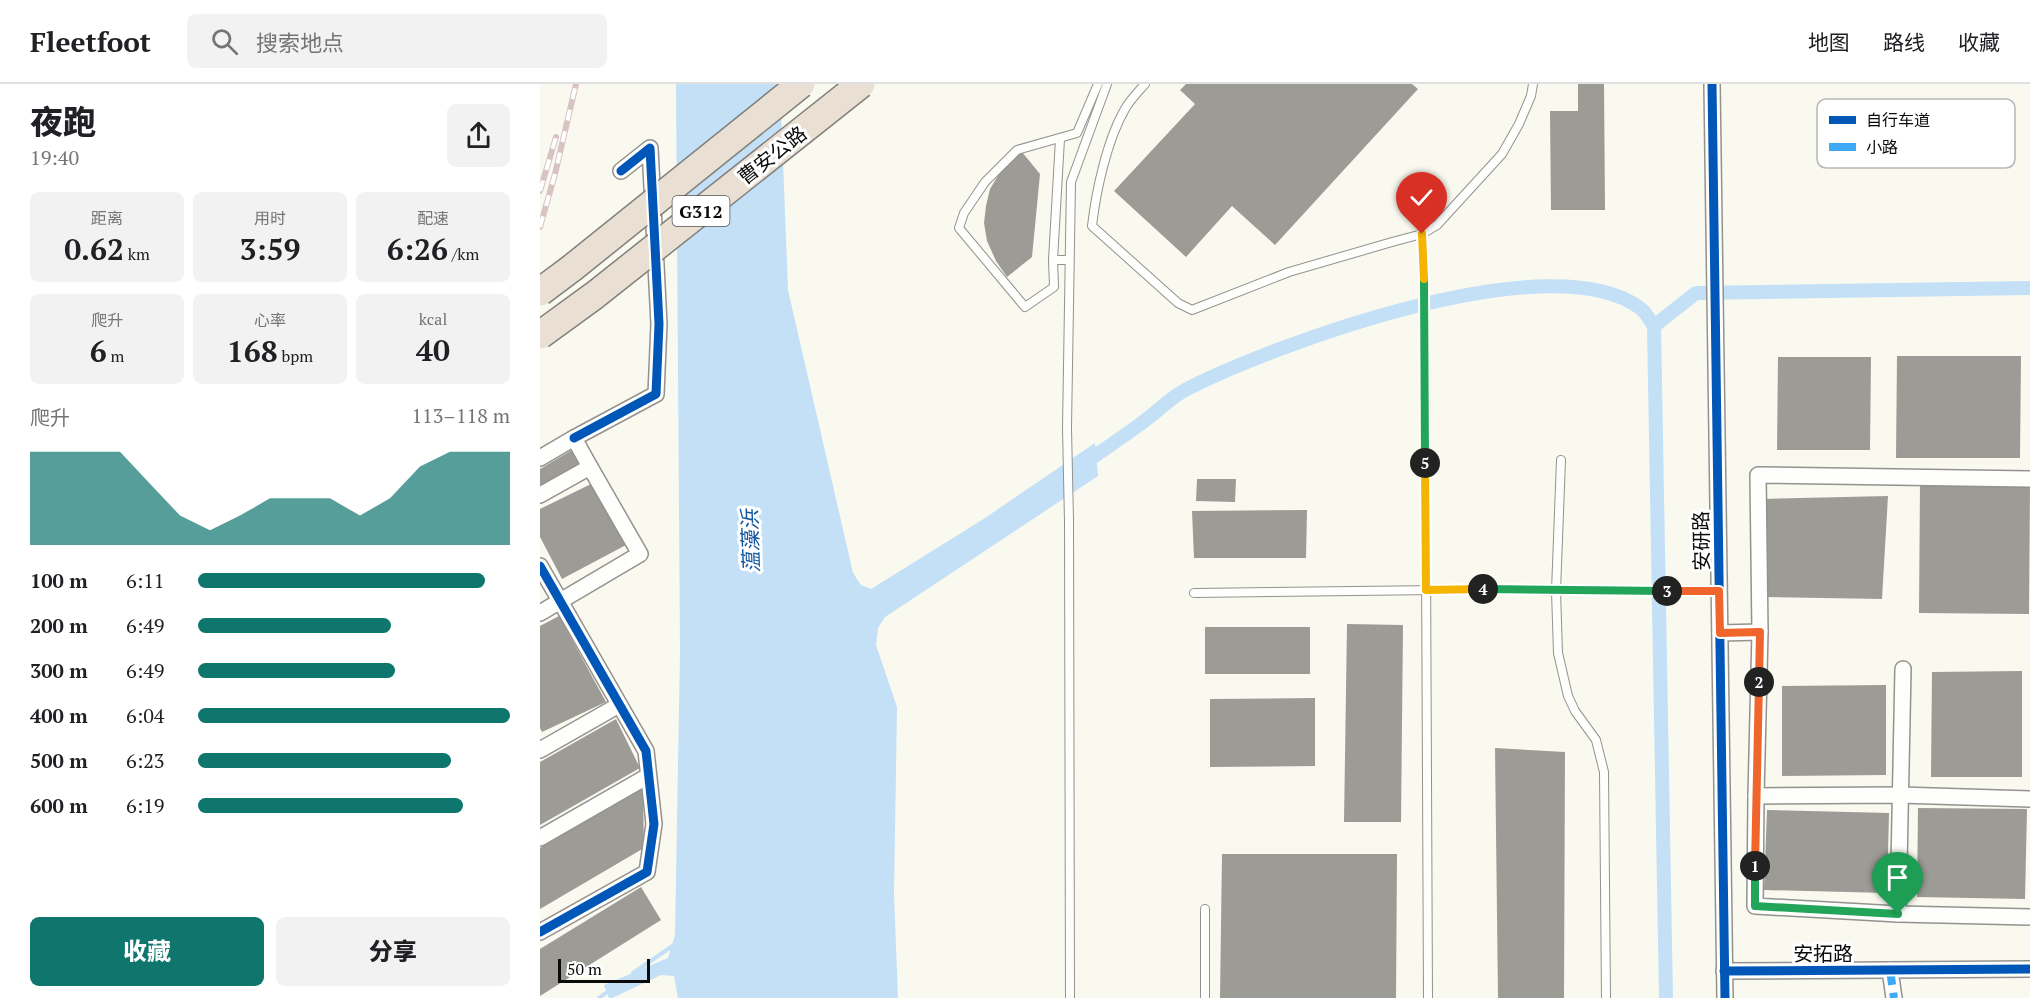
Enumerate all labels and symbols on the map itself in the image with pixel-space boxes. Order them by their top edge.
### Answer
legend [1817,99,2015,168]
text: 自行车道 [1866,109,1930,131]
street label: 曹安公路 [732,120,812,190]
text: 小路 [1866,136,1898,158]
pin [1396,172,1447,234]
road number: G312 [672,196,730,226]
pin: 5 [1410,448,1440,478]
water label: 蕰藻浜 [735,507,765,573]
street label: 安研路 [1687,511,1715,571]
pin: 4 [1468,574,1498,604]
pin: 3 [1652,576,1682,606]
pin: 2 [1744,667,1774,697]
pin: 1 [1740,851,1770,881]
pin [1872,852,1923,914]
street label: 安拓路 [1793,940,1853,967]
scale bar [558,956,650,984]

